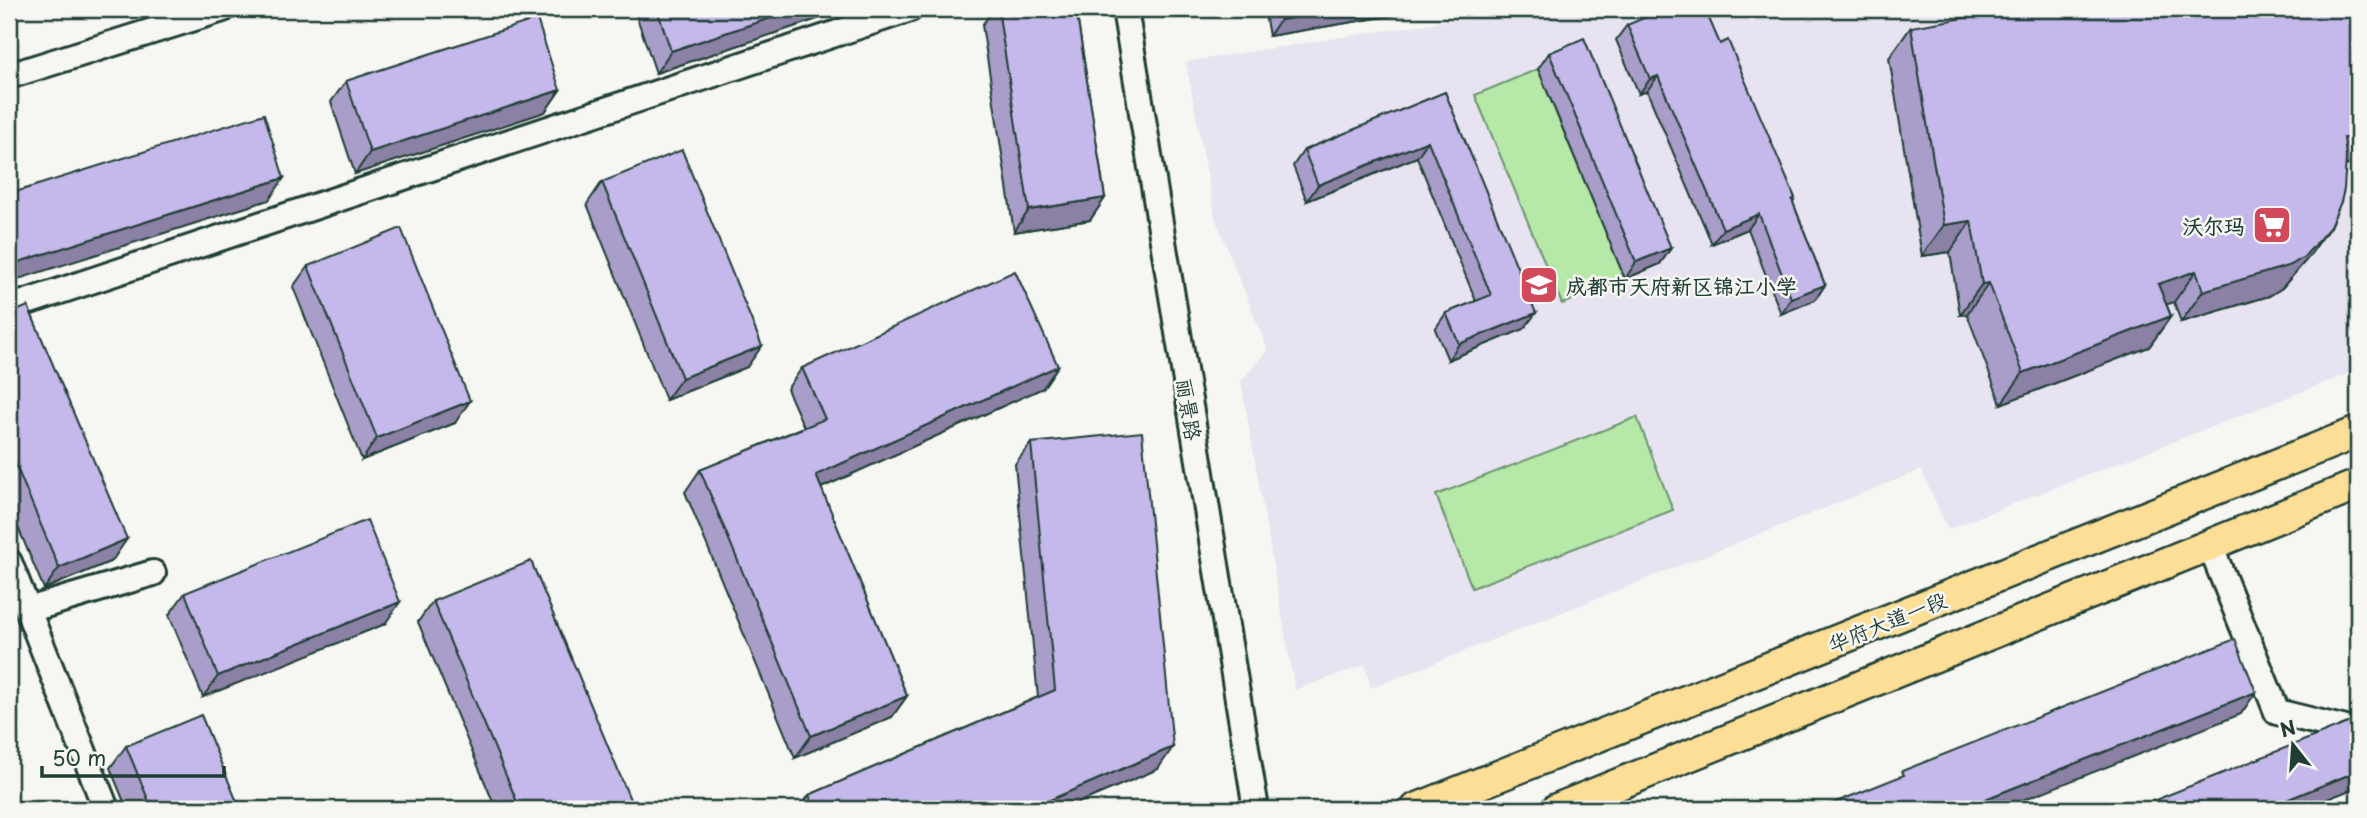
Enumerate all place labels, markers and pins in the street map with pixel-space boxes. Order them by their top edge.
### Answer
supermarket icon: 沃尔玛 [2251,204,2293,246]
place label: 沃尔玛 [2182,209,2245,241]
school or university icon: 成都市天府新区锦江小学 [1518,264,1560,306]
place label: 成都市天府新区锦江小学 [1566,269,1797,301]

